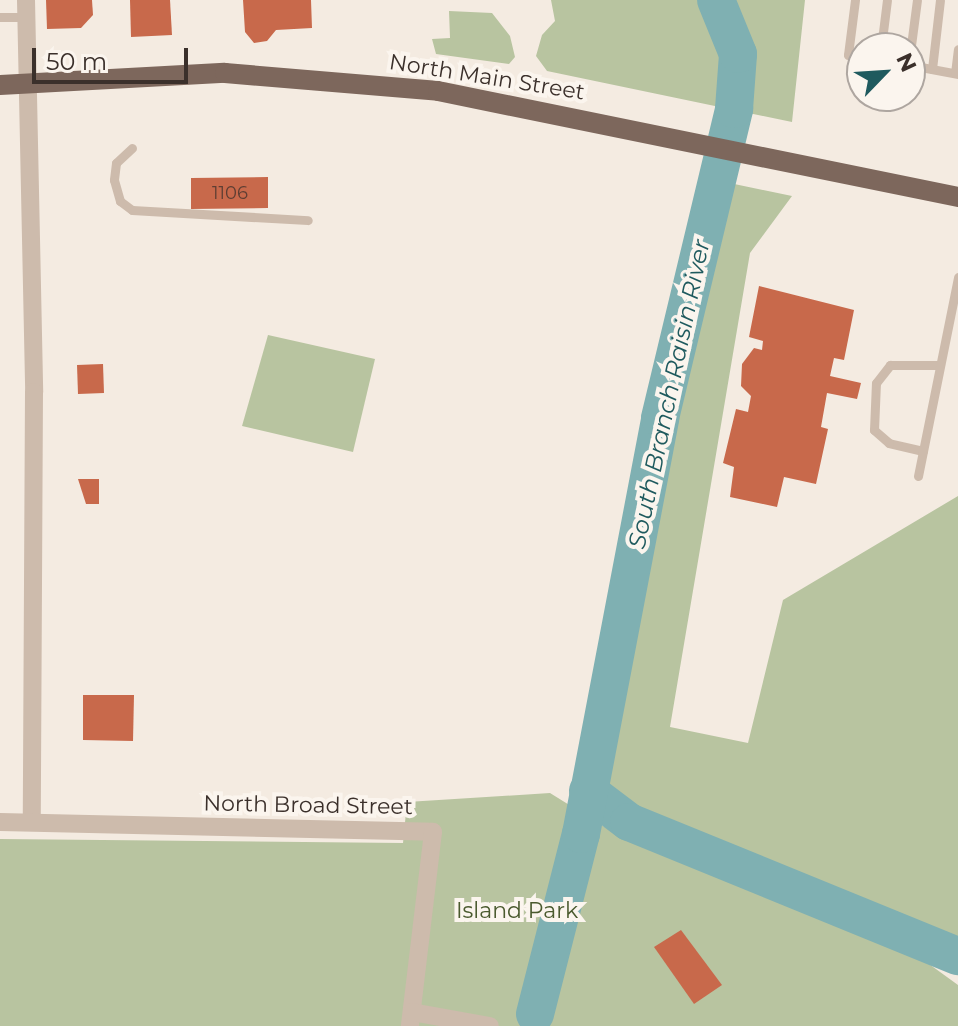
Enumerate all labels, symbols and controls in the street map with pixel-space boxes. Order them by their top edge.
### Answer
scale bar [36,32,192,82]
north arrow [846,32,926,112]
text: 50 m [46,47,107,76]
street label: North Main Street [387,49,587,105]
text: N [890,49,922,76]
house number: 1106 [212,182,248,204]
water label: South Branch Raisin River [622,237,716,551]
street label: North Broad Street [203,790,413,820]
park label: Island Park [456,898,578,924]

